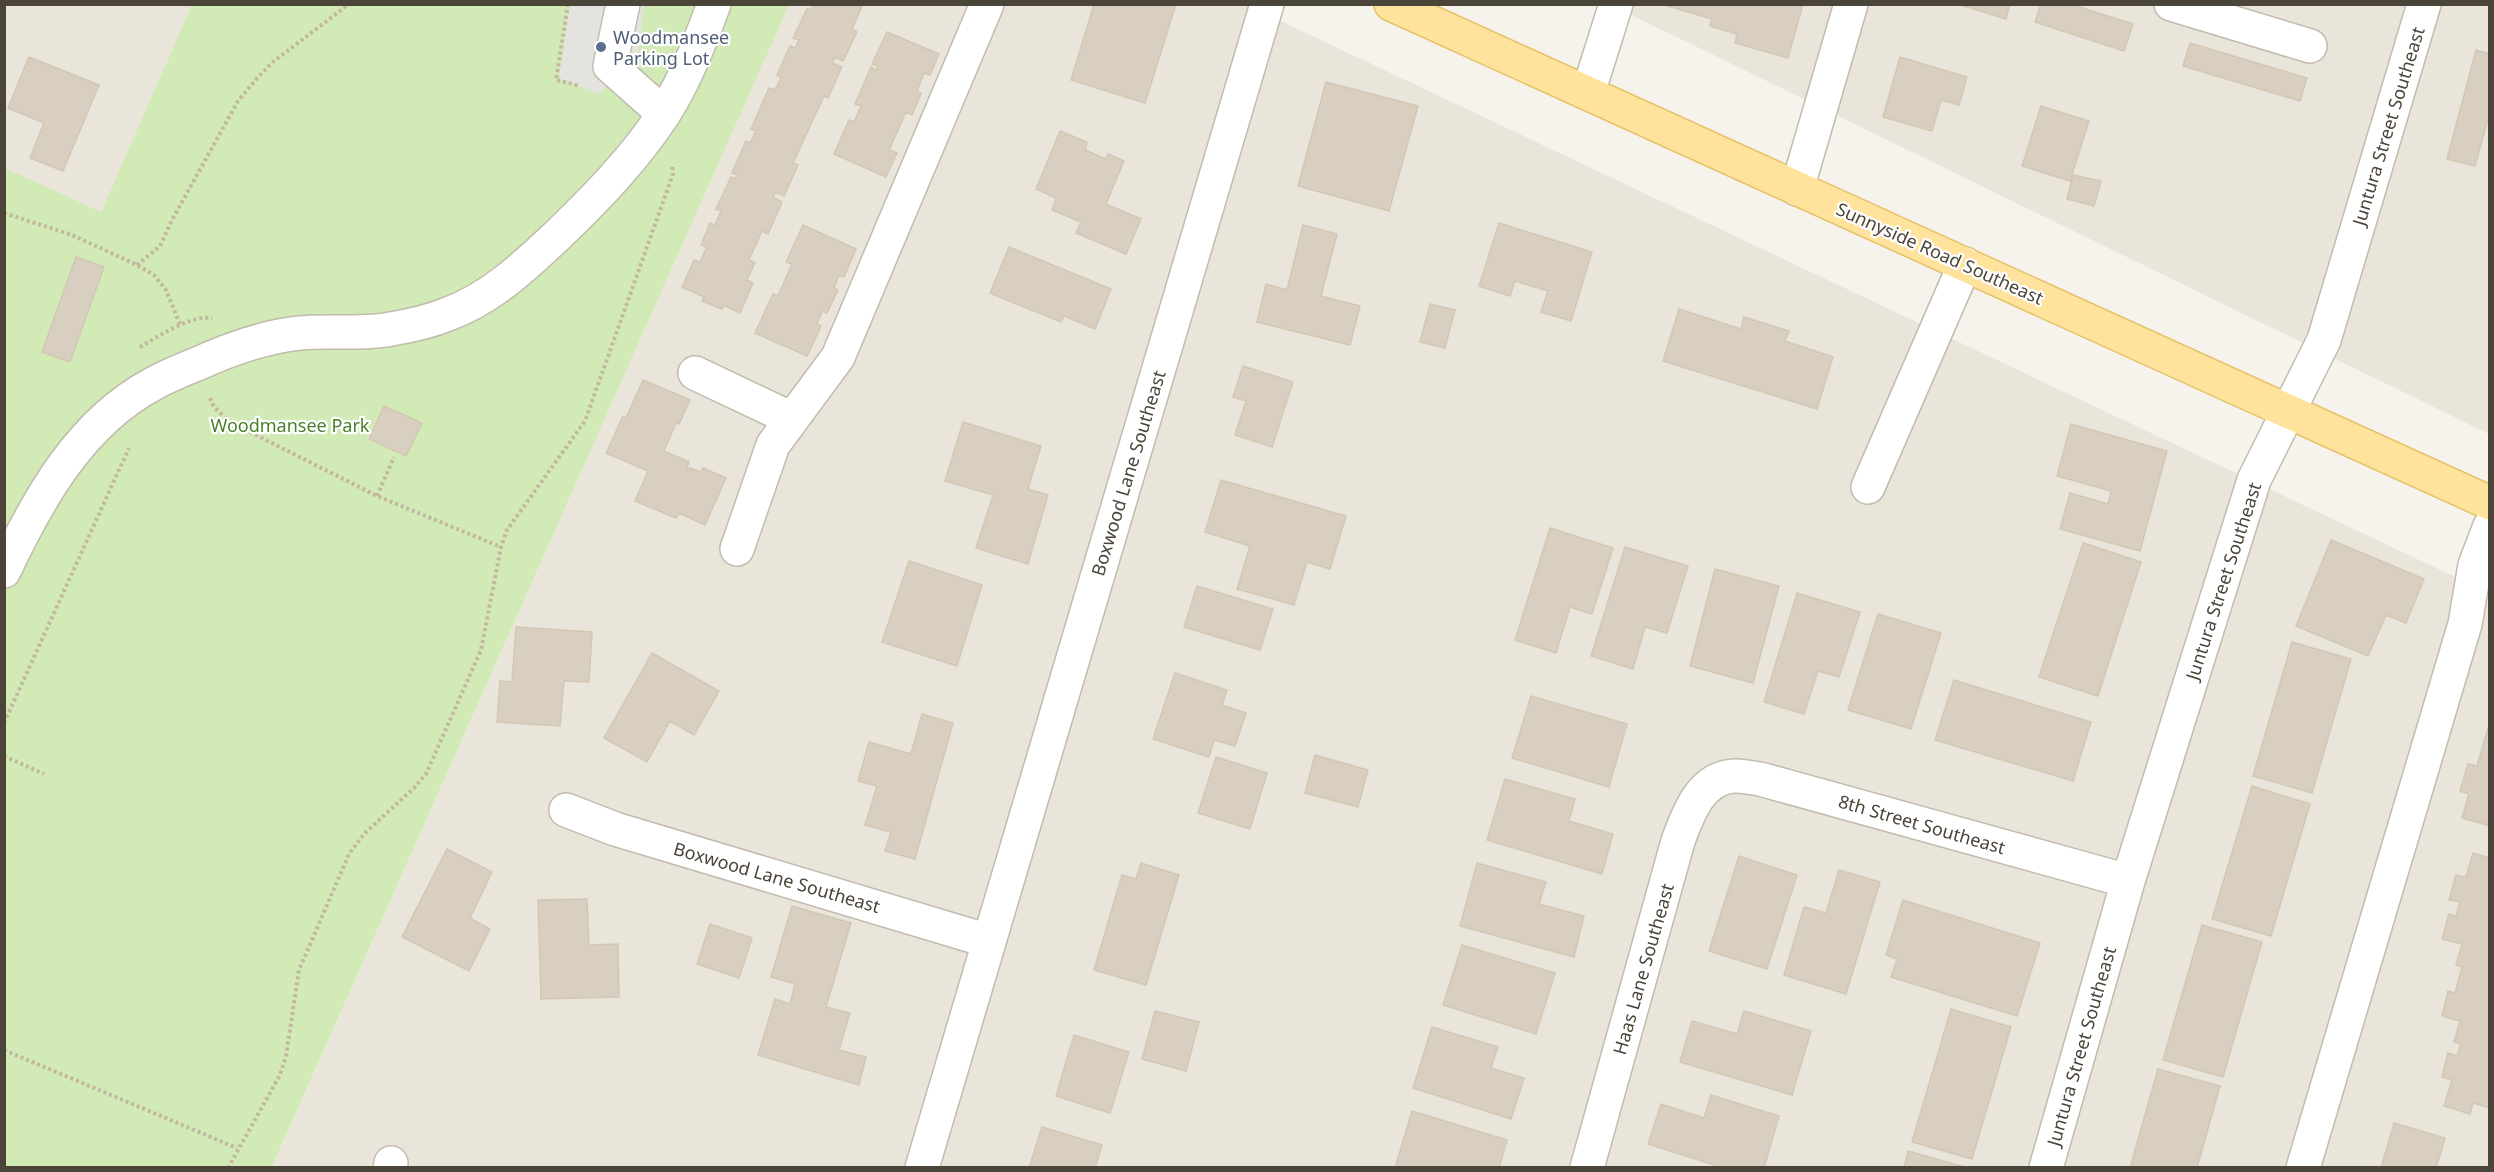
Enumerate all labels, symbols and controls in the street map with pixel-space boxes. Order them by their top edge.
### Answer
street label: Juntura Street Southeast [2346,23,2430,230]
place label: Woodmansee Parking Lot [613,25,729,70]
marker: Woodmansee Parking Lot [594,40,608,54]
street label: Sunnyside Road Southeast [1833,196,2048,310]
street label: Boxwood Lane Southeast [1085,367,1171,579]
park label: Woodmansee Park [211,413,370,437]
street label: Juntura Street Southeast [2179,479,2266,685]
street label: 8th Street Southeast [1836,789,2009,859]
street label: Boxwood Lane Southeast [671,836,884,918]
street label: Haas Lane Southeast [1607,880,1679,1057]
street label: Juntura Street Southeast [2040,943,2121,1150]

